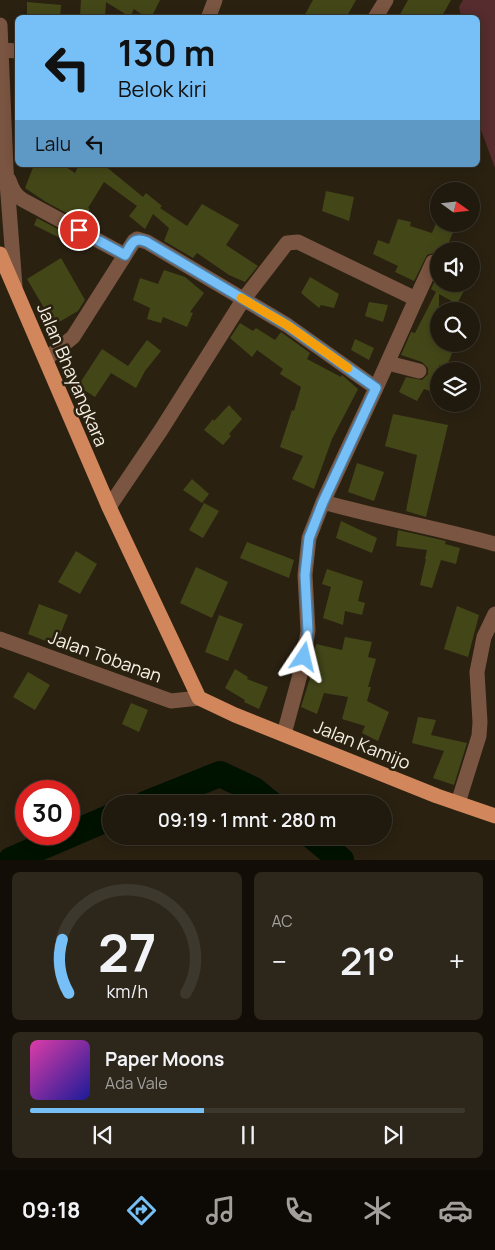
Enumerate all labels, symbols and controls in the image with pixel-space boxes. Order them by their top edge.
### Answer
text: 130 m [118,29,215,77]
icon: left [35,35,100,100]
text: Belok kiri [118,74,207,104]
icon: left [81,130,109,158]
text: Lalu [35,131,71,157]
north arrow [430,182,480,232]
map controls [430,182,480,412]
pin [58,209,100,251]
icon: arrive [65,216,93,244]
button: sound [430,242,480,292]
street label: Jalan Bhayangkara [32,299,114,450]
button: search [430,302,480,352]
button: layers [430,362,480,412]
street label: Jalan Tobanan [45,624,165,688]
position arrow [277,630,329,682]
street label: Jalan Kamijo [311,714,414,774]
speed limit sign: 30 [15,780,80,845]
text: 09:19 · 1 mnt · 280 m [158,807,336,833]
text: AC [272,910,293,932]
text: 27 [97,917,156,988]
text: 21° [340,934,395,986]
text: − [272,942,287,980]
text: + [449,942,465,980]
text: km/h [106,979,148,1003]
text: Paper Moons [105,1046,224,1072]
text: Ada Vale [105,1072,168,1094]
icon: previous [89,1121,117,1149]
icon: pause [234,1121,262,1149]
icon: next [379,1121,407,1149]
icon: directions [124,1193,159,1228]
icon: music [203,1193,238,1228]
icon: phone [281,1193,316,1228]
icon: climate [360,1193,395,1228]
icon: car [438,1193,473,1228]
text: 09:18 [22,1195,81,1225]

